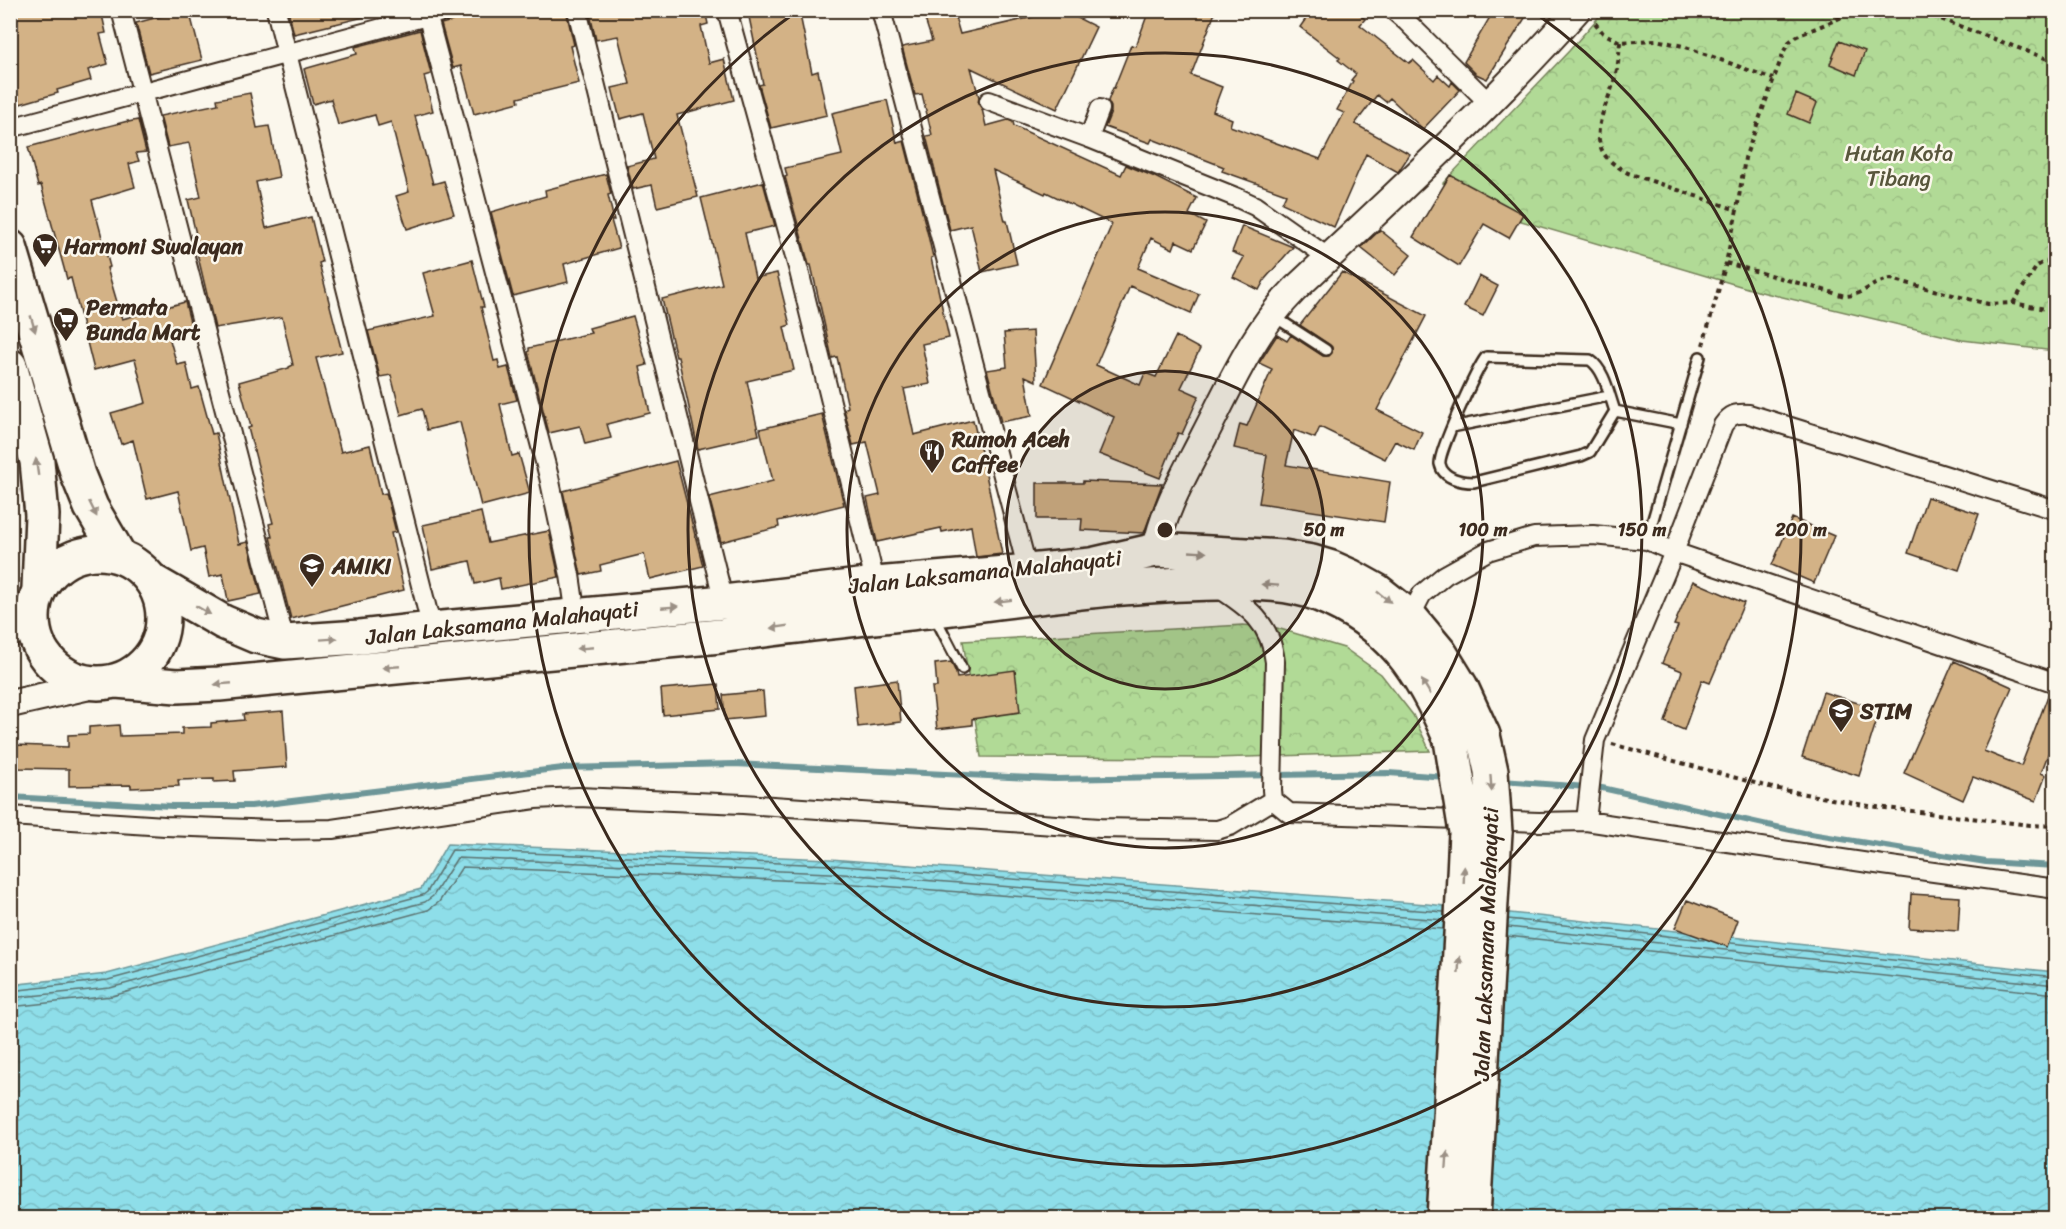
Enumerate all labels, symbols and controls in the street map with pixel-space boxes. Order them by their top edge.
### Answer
park label: Hutan Kota Tibang [1845,134,1953,198]
place label: Harmoni Swalayan [63,227,243,266]
supermarket icon: Harmoni Swalayan [30,231,60,269]
place label: Permata Bunda Mart [86,288,201,352]
supermarket icon: Permata Bunda Mart [51,305,81,343]
one-way arrow [29,315,38,333]
place label: Rumoh Aceh Caffee [951,420,1070,484]
restaurant icon: Rumoh Aceh Caffee [917,437,947,475]
one-way arrow [33,457,42,476]
one-way arrow [87,500,97,518]
text: 50 m [1304,514,1345,546]
text: 100 m [1459,514,1508,546]
text: 150 m [1618,514,1666,546]
text: 200 m [1774,514,1827,546]
centre of rings [1155,520,1175,540]
street label: Jalan Laksamana Malahayati [846,538,1124,606]
place label: AMIKI [331,547,392,586]
one-way arrow [1188,548,1207,557]
school or university icon: AMIKI [297,551,327,589]
one-way arrow [1260,580,1279,590]
street label: Jalan Laksamana Malahayati [363,589,641,657]
one-way arrow [1376,590,1391,602]
one-way arrow [994,597,1013,606]
one-way arrow [660,602,679,612]
one-way arrow [195,605,212,615]
one-way arrow [770,622,789,632]
one-way arrow [320,635,339,644]
one-way arrow [576,643,595,653]
one-way arrow [382,662,401,672]
one-way arrow [1421,678,1431,695]
one-way arrow [214,679,233,689]
place label: STIM [1859,692,1912,731]
school or university icon: STIM [1826,696,1856,734]
one-way arrow [1487,774,1496,793]
street label: Jalan Laksamana Malahayati [1462,806,1510,1083]
one-way arrow [1459,866,1469,885]
one-way arrow [1455,956,1464,975]
one-way arrow [1443,1151,1452,1170]

